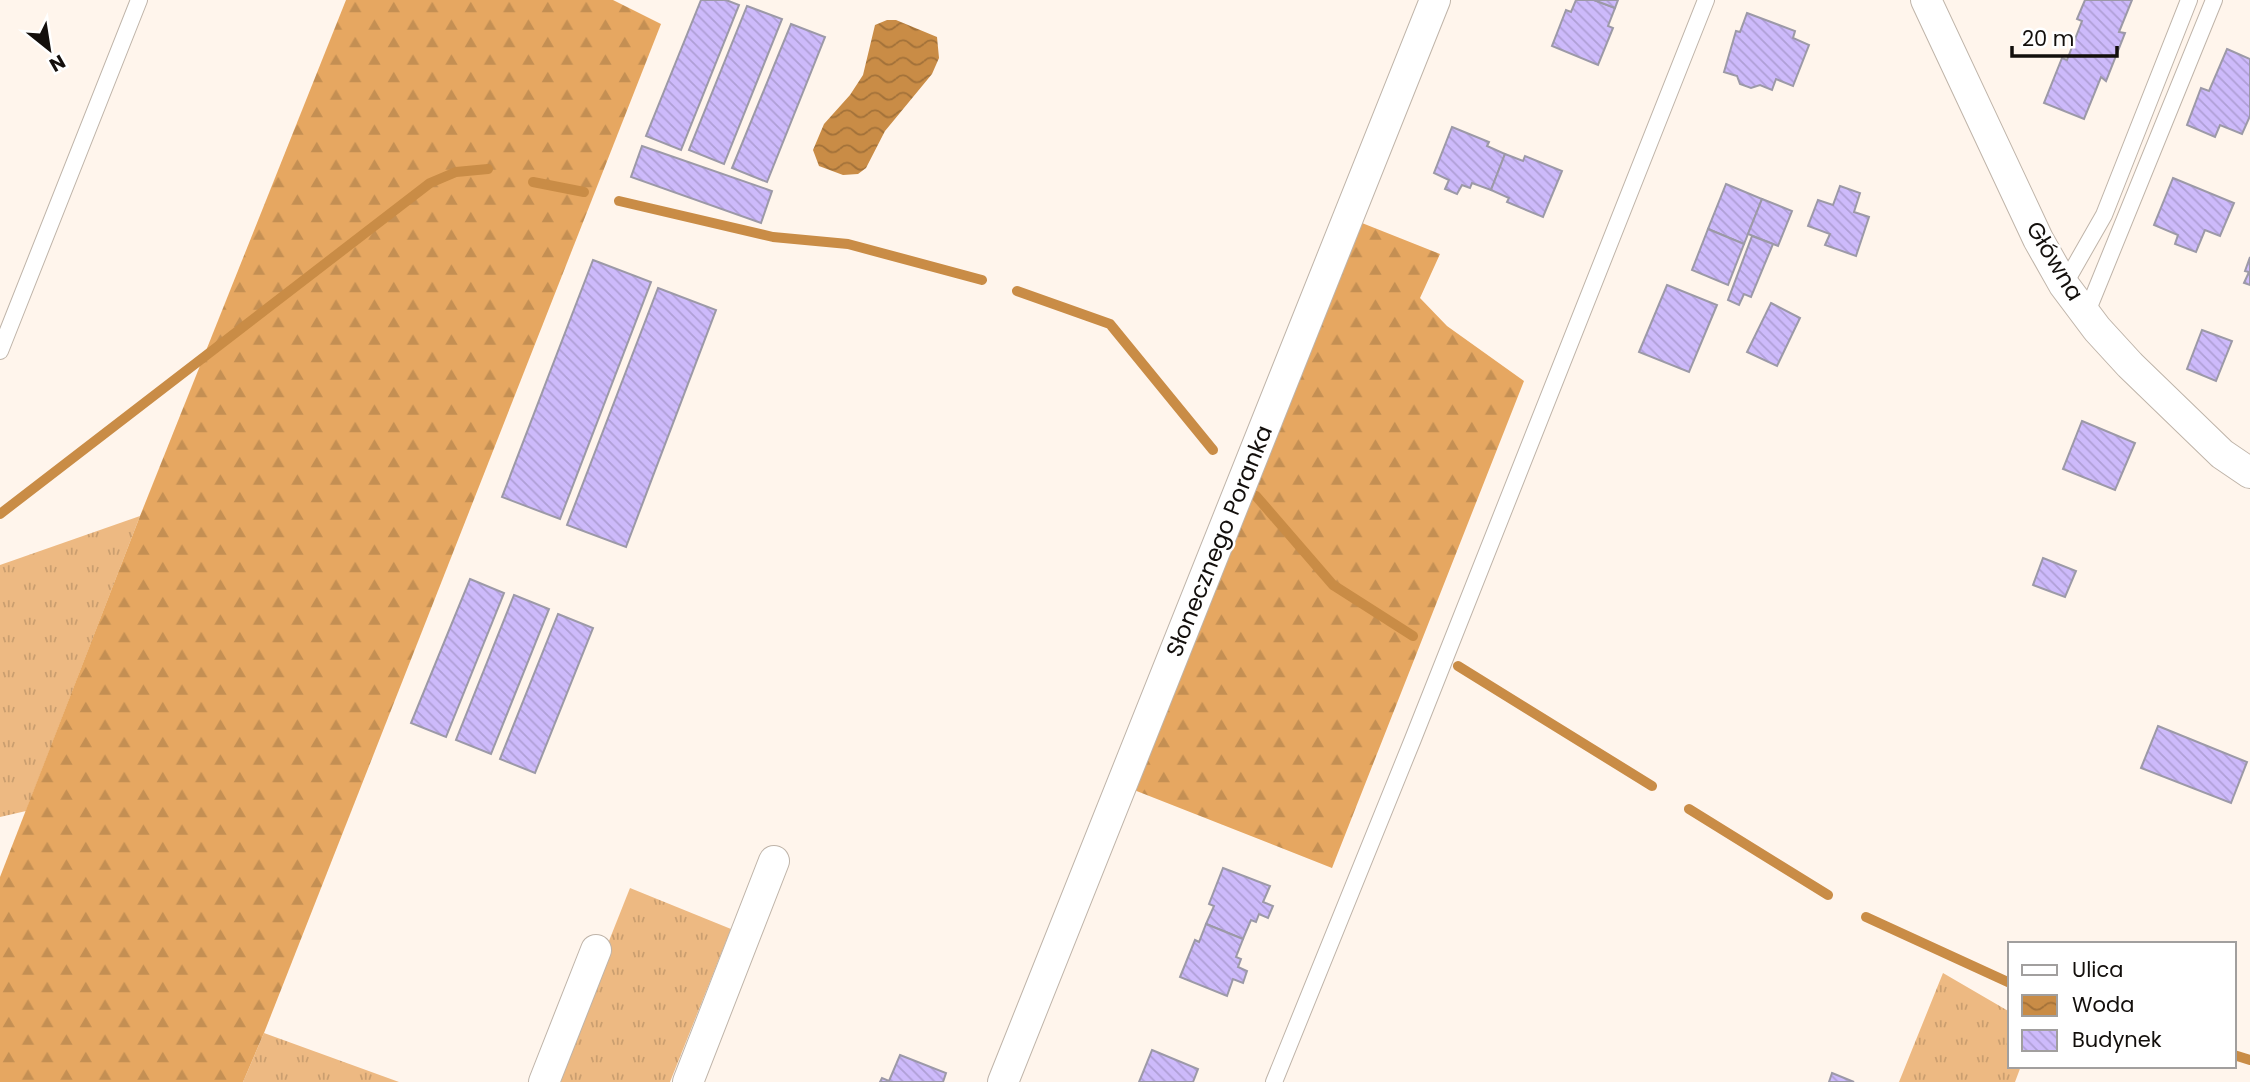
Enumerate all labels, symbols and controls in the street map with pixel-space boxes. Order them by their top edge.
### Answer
north arrow [14,14,84,84]
scale bar [2012,14,2117,58]
text: 20 m [2022,24,2075,53]
text: N [44,48,70,79]
street label: Główna [2019,215,2091,307]
street label: Słonecznego Poranka [1158,420,1280,662]
legend [2008,942,2236,1068]
text: Ulica [2072,955,2123,984]
text: Woda [2072,990,2134,1019]
text: Budynek [2072,1025,2162,1054]

